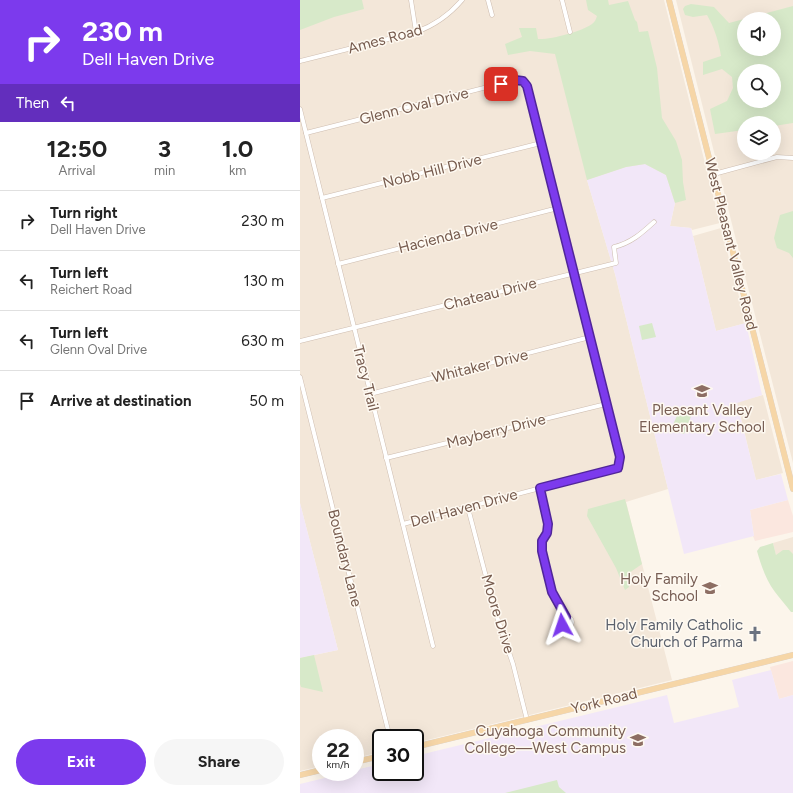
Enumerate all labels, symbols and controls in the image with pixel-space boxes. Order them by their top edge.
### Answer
map controls [737,12,781,160]
button: sound [737,12,781,56]
text: 230 m [82,14,163,48]
icon: right [16,16,68,68]
street label: Ames Road [346,20,424,58]
text: Dell Haven Drive [82,48,214,70]
button: search [737,64,781,108]
pin [484,67,518,101]
icon: arrive [490,73,512,95]
street label: Glenn Oval Drive [358,84,470,128]
icon: left [57,92,79,114]
text: Then [16,94,49,112]
button: layers [737,116,781,160]
text: 12:50 [47,134,107,163]
text: 3 [158,134,171,163]
text: 1.0 [222,134,253,163]
street label: Nobb Hill Drive [381,150,483,192]
street label: West Pleasant Valley Road [701,156,761,332]
text: Arrival [59,163,95,178]
text: min [154,163,175,178]
text: km [229,163,246,178]
text: Turn right [50,204,118,222]
icon: right [16,210,38,232]
text: 230 m [241,212,284,230]
street label: Hacienda Drive [396,215,500,257]
text: Dell Haven Drive [50,222,146,237]
text: Turn left [50,264,108,282]
icon: left [16,270,38,292]
text: 130 m [244,272,284,290]
street label: Chateau Drive [442,274,538,314]
text: Reichert Road [50,282,132,297]
text: Turn left [50,324,108,342]
icon: left [16,330,38,352]
text: 630 m [241,332,284,350]
text: Glenn Oval Drive [50,342,147,357]
street label: Tracy Trail [349,343,383,413]
street label: Whitaker Drive [430,345,530,387]
school or university icon: Pleasant Valley Elementary School [693,382,711,400]
icon: arrive [16,390,38,412]
text: Arrive at destination [50,392,191,410]
text: 50 m [249,392,284,410]
place label: Pleasant Valley Elementary School [639,401,765,436]
street label: Mayberry Drive [445,410,547,452]
street label: Dell Haven Drive [408,485,520,531]
street label: Boundary Lane [324,507,366,609]
place label: Holy Family School [620,570,698,605]
street label: Moore Drive [477,572,519,656]
school or university icon: Holy Family School [701,579,719,597]
position arrow [541,604,583,646]
place label: Holy Family Catholic Church of Parma [605,616,743,651]
church icon: Holy Family Catholic Church of Parma [746,625,764,643]
street label: York Road [569,684,639,718]
place label: Cuyahoga Community College—West Campus [464,722,626,757]
speed limit sign: 30 [372,729,424,781]
school or university icon: Cuyahoga Community College—West Campus [629,731,647,749]
text: 22 [326,738,350,762]
button: Exit [16,739,146,785]
button: Share [154,739,284,785]
text: km/h [327,758,349,771]

